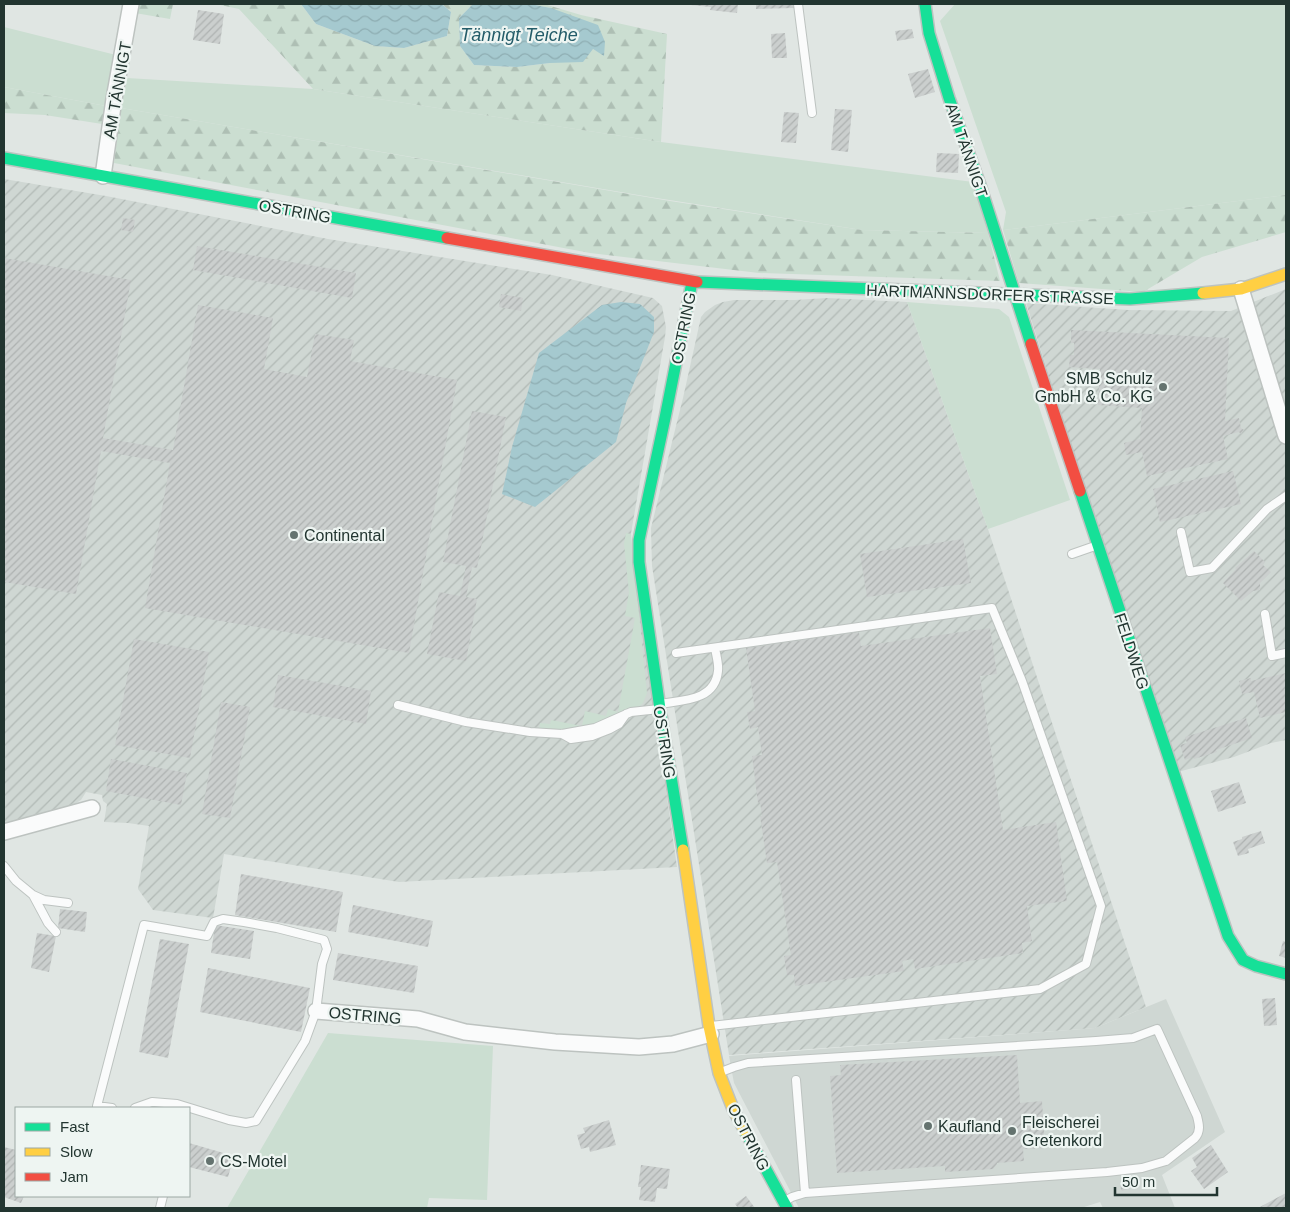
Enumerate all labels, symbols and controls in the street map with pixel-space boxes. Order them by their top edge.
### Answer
water label: Tännigt Teiche [460,25,578,45]
street label: AM TÄNNIGT [101,40,134,140]
street label: AM TÄNNIGT [942,101,991,200]
street label: OSTRING [258,197,332,226]
street label: HARTMANNSDORFER STRASSE [866,282,1114,307]
street label: OSTRING [668,291,699,365]
place label: SMB Schulz GmbH & Co. KG [1035,370,1153,405]
marker: SMB Schulz GmbH & Co. KG [1157,381,1169,393]
place label: Continental [304,527,385,544]
marker: Continental [288,529,300,541]
street label: FELDWEG [1111,611,1152,691]
street label: OSTRING [650,705,679,779]
street label: OSTRING [328,1004,402,1027]
street label: OSTRING [724,1101,773,1174]
legend [15,1107,190,1197]
place label: Fleischerei Gretenkord [1022,1114,1102,1149]
text: Fast [60,1118,90,1135]
place label: Kaufland [938,1118,1001,1135]
marker: Kaufland [922,1120,934,1132]
marker: Fleischerei Gretenkord [1006,1125,1018,1137]
text: Slow [60,1143,93,1160]
place label: CS-Motel [220,1153,287,1170]
marker: CS-Motel [204,1155,216,1167]
scale bar [1115,1164,1218,1196]
text: Jam [60,1168,88,1185]
text: 50 m [1122,1173,1155,1190]

